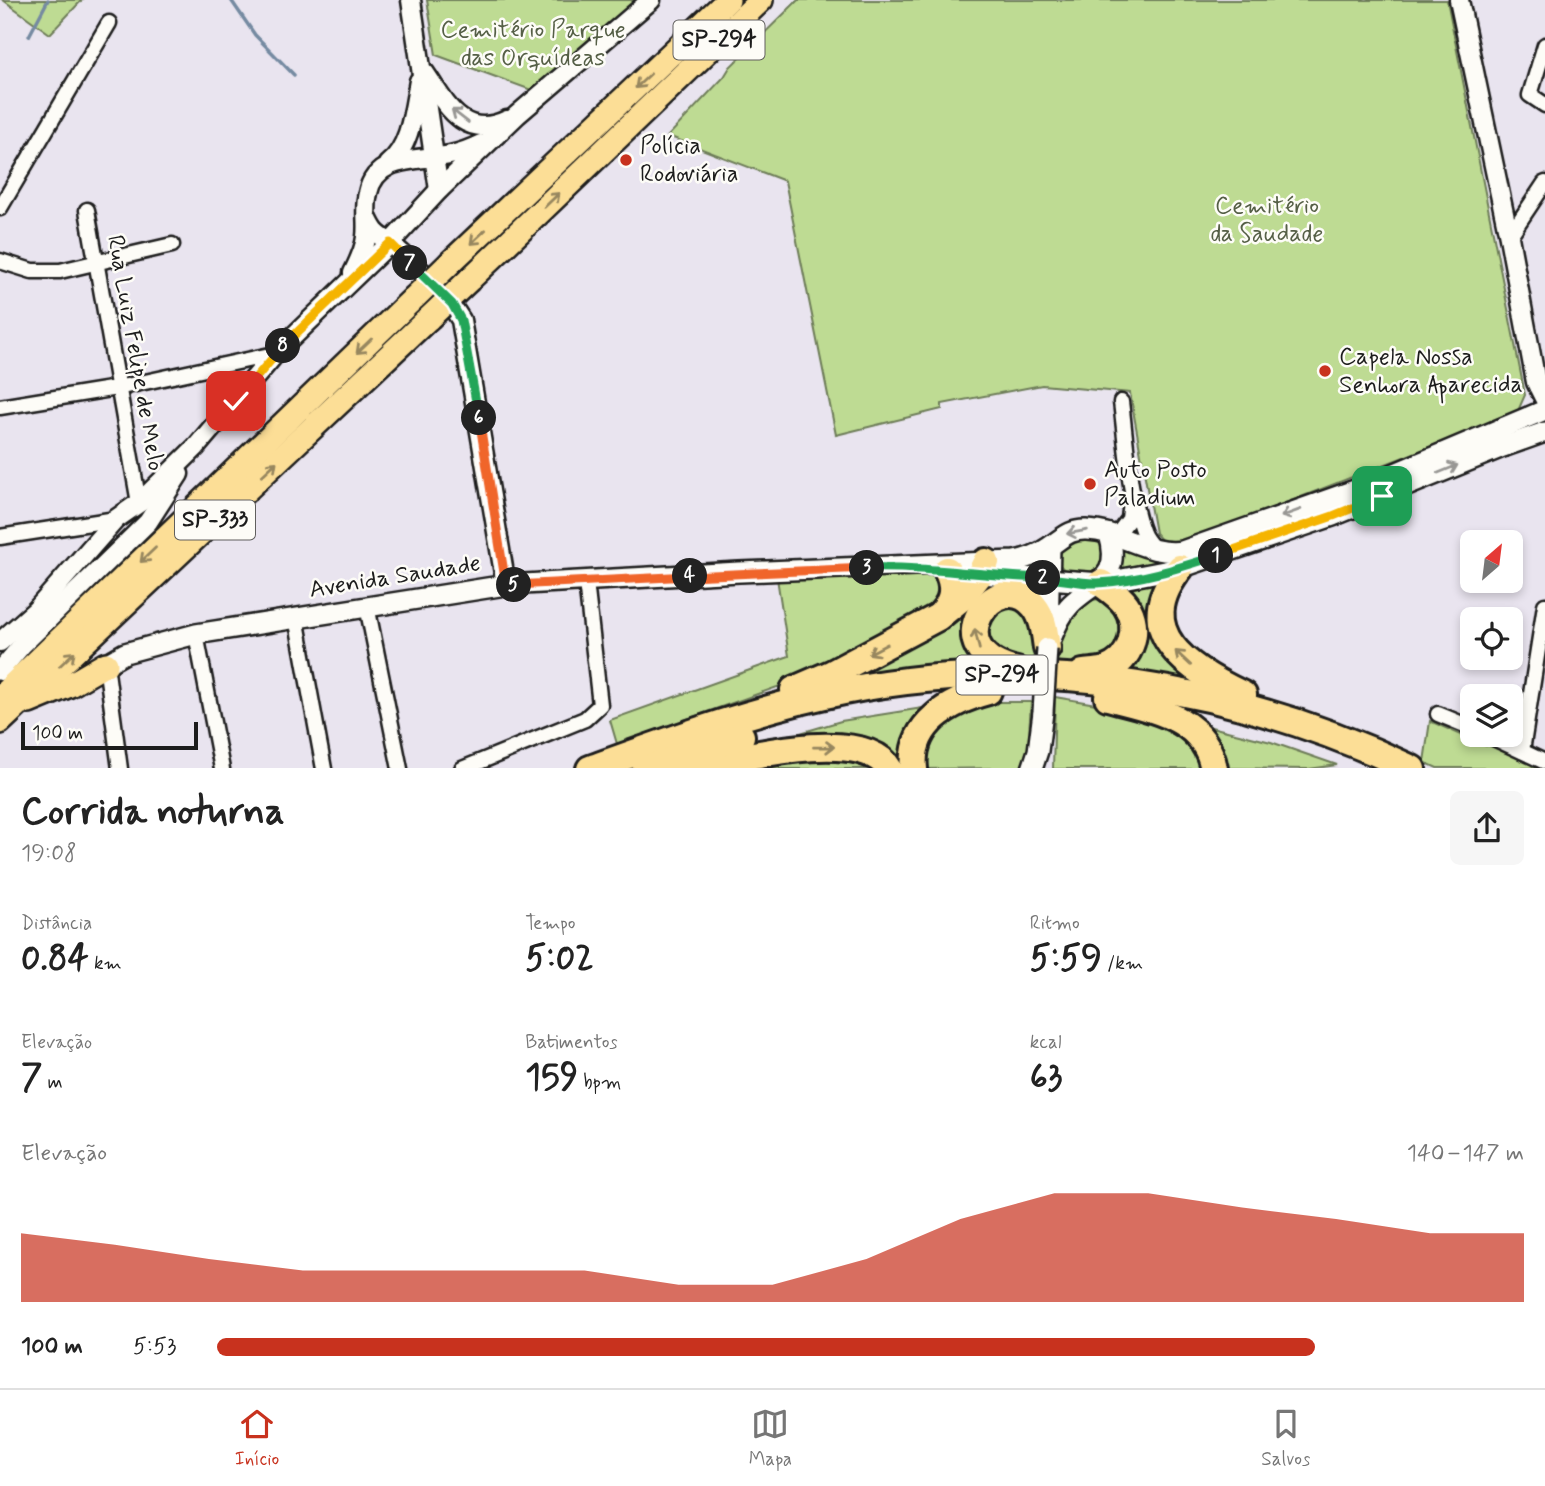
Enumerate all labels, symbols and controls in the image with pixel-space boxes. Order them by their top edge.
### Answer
park label: Cemitério Parque das Orquídeas [440,15,626,74]
road number: SP-294 [674,20,764,60]
one-way arrow [635,72,652,89]
one-way arrow [450,109,469,124]
place label: Polícia Rodoviária [640,131,738,190]
marker: Polícia Rodoviária [618,152,634,168]
park label: Cemitério da Saudade [1211,191,1323,250]
one-way arrow [543,192,560,209]
one-way arrow [470,229,487,246]
street label: Rua Luiz Felipe de Melo [99,233,171,473]
pin: 7 [392,246,428,280]
text: 7 [404,250,415,275]
pin: 8 [266,328,300,364]
text: 8 [277,333,288,358]
one-way arrow [356,337,373,354]
place label: Capela Nossa Senhora Aparecida [1339,342,1523,404]
marker: Capela Nossa Senhora Aparecida [1317,363,1333,379]
pin [206,371,266,431]
icon: check [217,382,255,420]
pin: 6 [462,400,496,436]
text: 6 [474,405,483,430]
place label: Auto Posto Paladium [1104,455,1207,514]
one-way arrow [260,461,278,477]
one-way arrow [1437,462,1458,475]
pin [1352,466,1412,526]
marker: Auto Posto Paladium [1082,476,1098,492]
icon: arrive [1363,477,1401,515]
road number: SP-333 [175,500,255,540]
one-way arrow [1280,508,1302,520]
one-way arrow [1067,526,1089,539]
north arrow [1460,530,1522,593]
map controls [1460,530,1523,747]
pin: 1 [1198,538,1234,574]
text: 1 [1211,543,1220,568]
one-way arrow [140,546,157,563]
street label: Avenida Saudade [307,548,483,606]
pin: 3 [850,550,884,586]
text: 3 [862,555,871,580]
pin: 4 [672,558,708,594]
pin: 2 [1026,560,1060,596]
text: 4 [684,563,695,588]
text: 2 [1038,565,1047,590]
pin: 5 [496,568,532,602]
text: 5 [508,572,519,597]
button: locate [1460,607,1523,670]
one-way arrow [970,628,983,650]
one-way arrow [868,642,888,656]
one-way arrow [59,650,76,667]
one-way arrow [1175,650,1192,667]
road number: SP-294 [956,656,1048,694]
button: layers [1460,684,1523,747]
scale bar [21,720,198,751]
text: 100 m [32,721,83,746]
one-way arrow [813,740,836,754]
text: Corrida noturna [21,788,285,837]
button: share [1450,791,1524,865]
text: 19:08 [21,839,77,869]
text: Distância [21,911,92,936]
text: Tempo [525,911,576,936]
text: Ritmo [1030,911,1080,936]
text: 0.84 [21,936,89,982]
text: 5:02 [525,936,594,982]
text: 5:59 [1030,936,1102,982]
text: km [89,951,122,976]
text: /km [1102,951,1143,976]
text: Elevação [21,1030,92,1055]
text: Batimentos [525,1030,618,1055]
text: kcal [1030,1030,1062,1055]
text: 7 [21,1055,42,1101]
text: 159 [525,1055,578,1101]
text: 63 [1030,1055,1062,1101]
text: m [42,1070,63,1095]
text: bpm [578,1070,621,1095]
text: Elevação [21,1139,107,1169]
text: 140–147 m [1407,1139,1524,1169]
text: 100 m [21,1332,83,1362]
text: 5:53 [133,1332,176,1362]
tab: Início [235,1405,279,1472]
tab: Mapa [749,1405,792,1472]
tab: Salvos [1261,1405,1310,1472]

